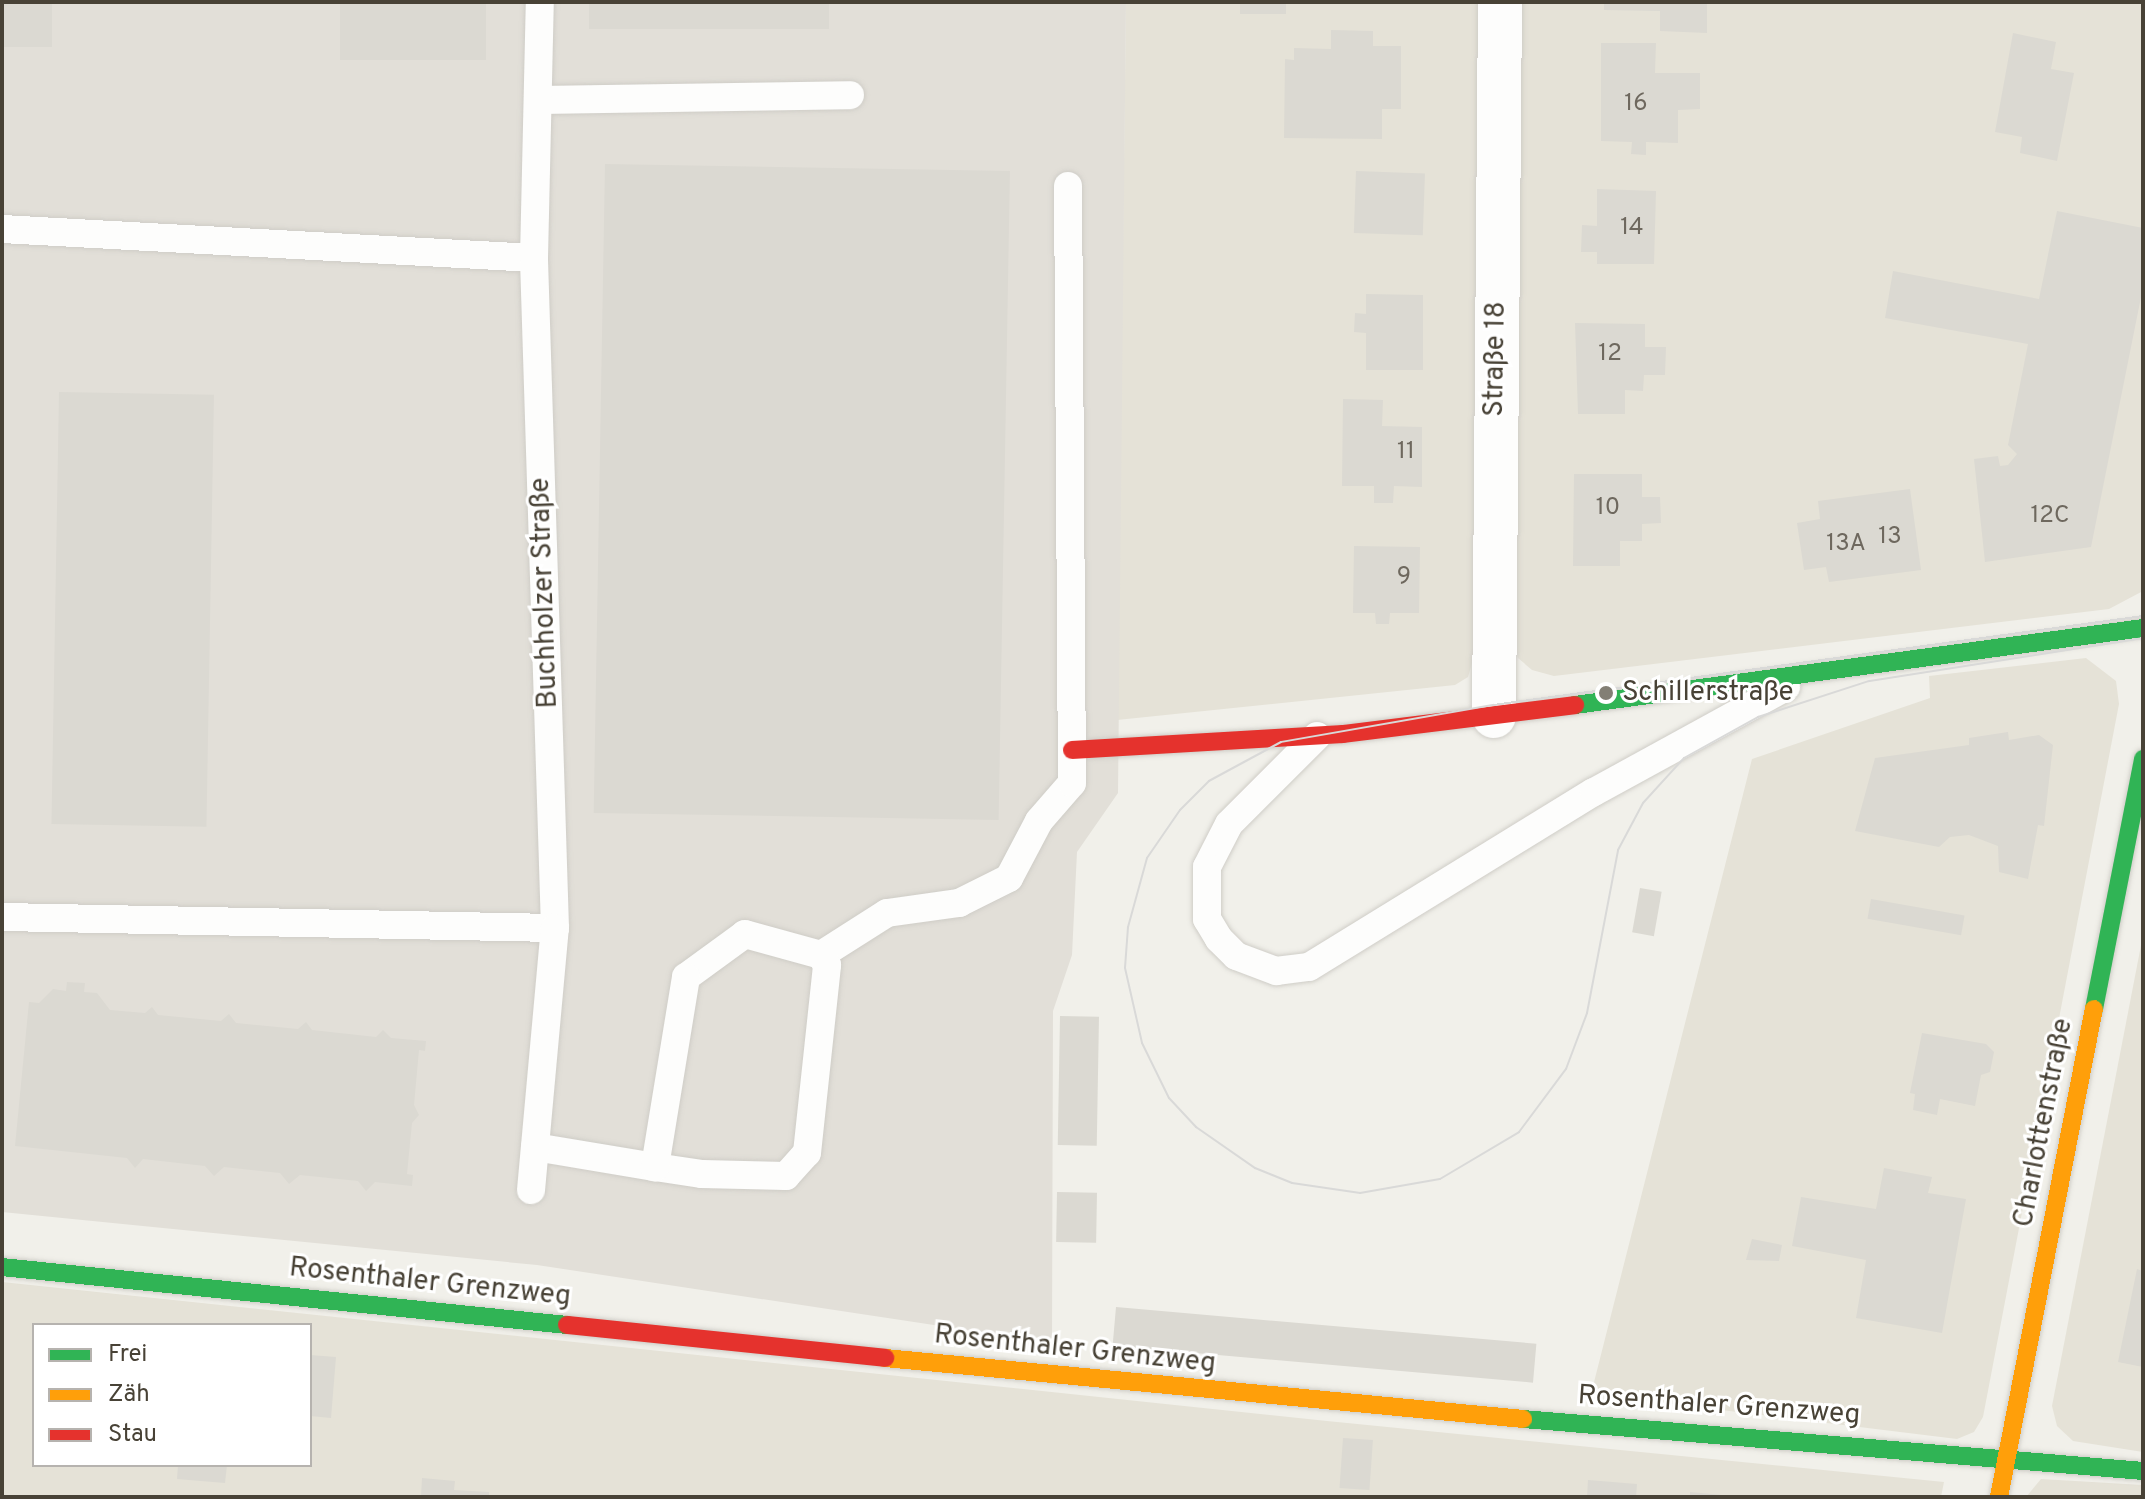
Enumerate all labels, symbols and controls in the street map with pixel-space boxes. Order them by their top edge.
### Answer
house number: 16 [1624,91,1648,119]
house number: 14 [1620,215,1644,243]
street label: Straße 18 [1478,301,1514,417]
house number: 12 [1598,341,1622,369]
house number: 11 [1397,439,1415,467]
street label: Buchholzer Straße [524,477,566,709]
house number: 10 [1596,495,1620,523]
house number: 12C [2030,503,2070,531]
house number: 13 [1878,524,1902,552]
house number: 13A [1826,531,1866,559]
house number: 9 [1397,564,1411,592]
place label: Schillerstraße [1622,676,1794,710]
marker: Schillerstraße [1597,684,1615,702]
street label: Charlottenstraße [2007,1016,2081,1230]
street label: Rosenthaler Grenzweg [287,1251,573,1315]
street label: Rosenthaler Grenzweg [932,1318,1218,1382]
legend [32,1323,312,1467]
text: Frei [108,1340,147,1370]
street label: Rosenthaler Grenzweg [1577,1379,1861,1433]
text: Zäh [108,1380,150,1410]
text: Stau [108,1420,157,1450]

